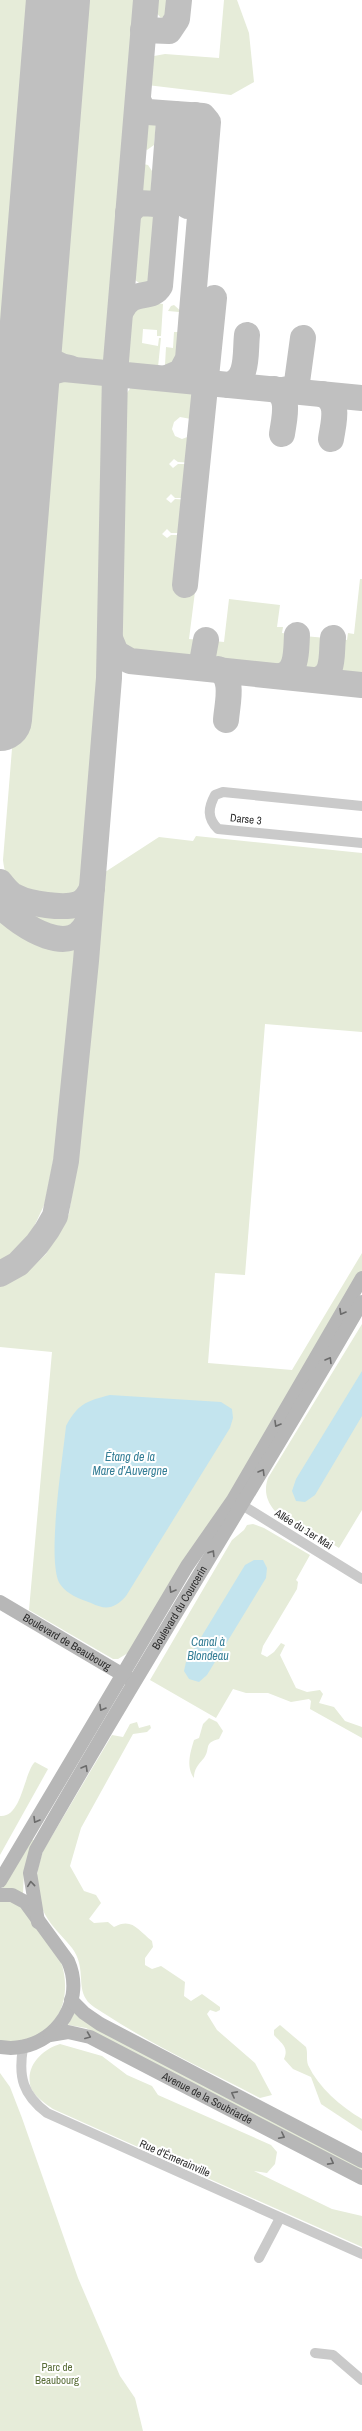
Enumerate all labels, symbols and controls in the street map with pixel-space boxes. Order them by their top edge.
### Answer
street label: Darse 3 [230,810,262,828]
one-way arrow [340,1308,347,1315]
one-way arrow [324,1357,331,1364]
one-way arrow [275,1420,282,1427]
water label: Étang de la Mare d’Auvergne [93,1449,168,1479]
one-way arrow [258,1469,265,1476]
street label: Allée du 1er Mai [272,1505,336,1552]
one-way arrow [208,1550,215,1557]
street label: Boulevard du Courcerin [149,1563,210,1652]
one-way arrow [170,1586,177,1593]
street label: Boulevard de Beaubourg [20,1610,114,1673]
water label: Canal à Blondeau [187,1634,229,1664]
one-way arrow [100,1704,107,1711]
one-way arrow [80,1765,88,1772]
one-way arrow [33,1816,41,1823]
one-way arrow [26,1880,35,1887]
one-way arrow [84,2031,92,2039]
street label: Avenue de la Soubriarde [159,2068,255,2127]
one-way arrow [231,2091,238,2098]
one-way arrow [277,2131,285,2139]
street label: Rue d'Émerainville [137,2136,213,2180]
one-way arrow [327,2157,334,2165]
park label: Parc de Beaubourg [35,2360,79,2387]

